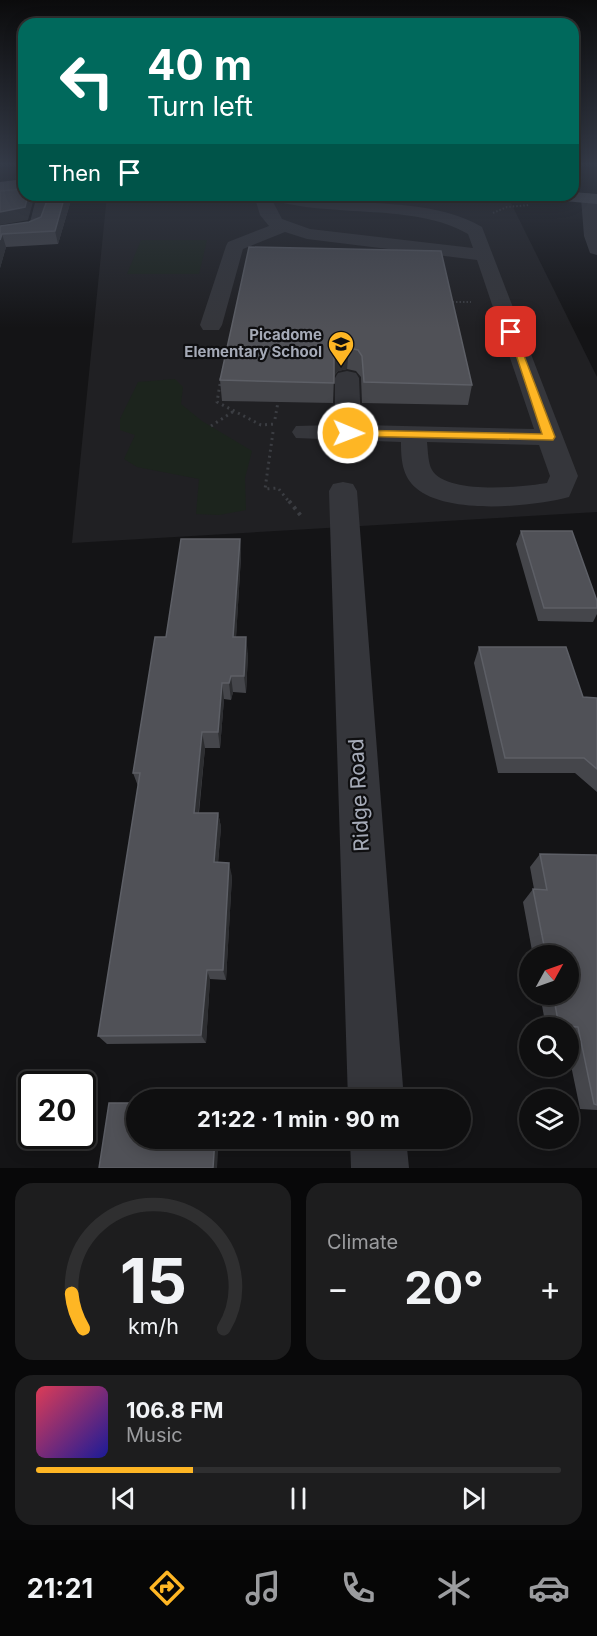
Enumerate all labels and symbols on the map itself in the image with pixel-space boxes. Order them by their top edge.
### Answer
pin [485,306,536,357]
place label: Picadome Elementary School [184,325,322,361]
school or university icon: Picadome Elementary School [326,329,356,367]
position arrow [316,401,380,465]
street label: Ridge Road [343,738,374,852]
north arrow [519,945,579,1005]
speed limit sign: 20 [18,1071,96,1149]

